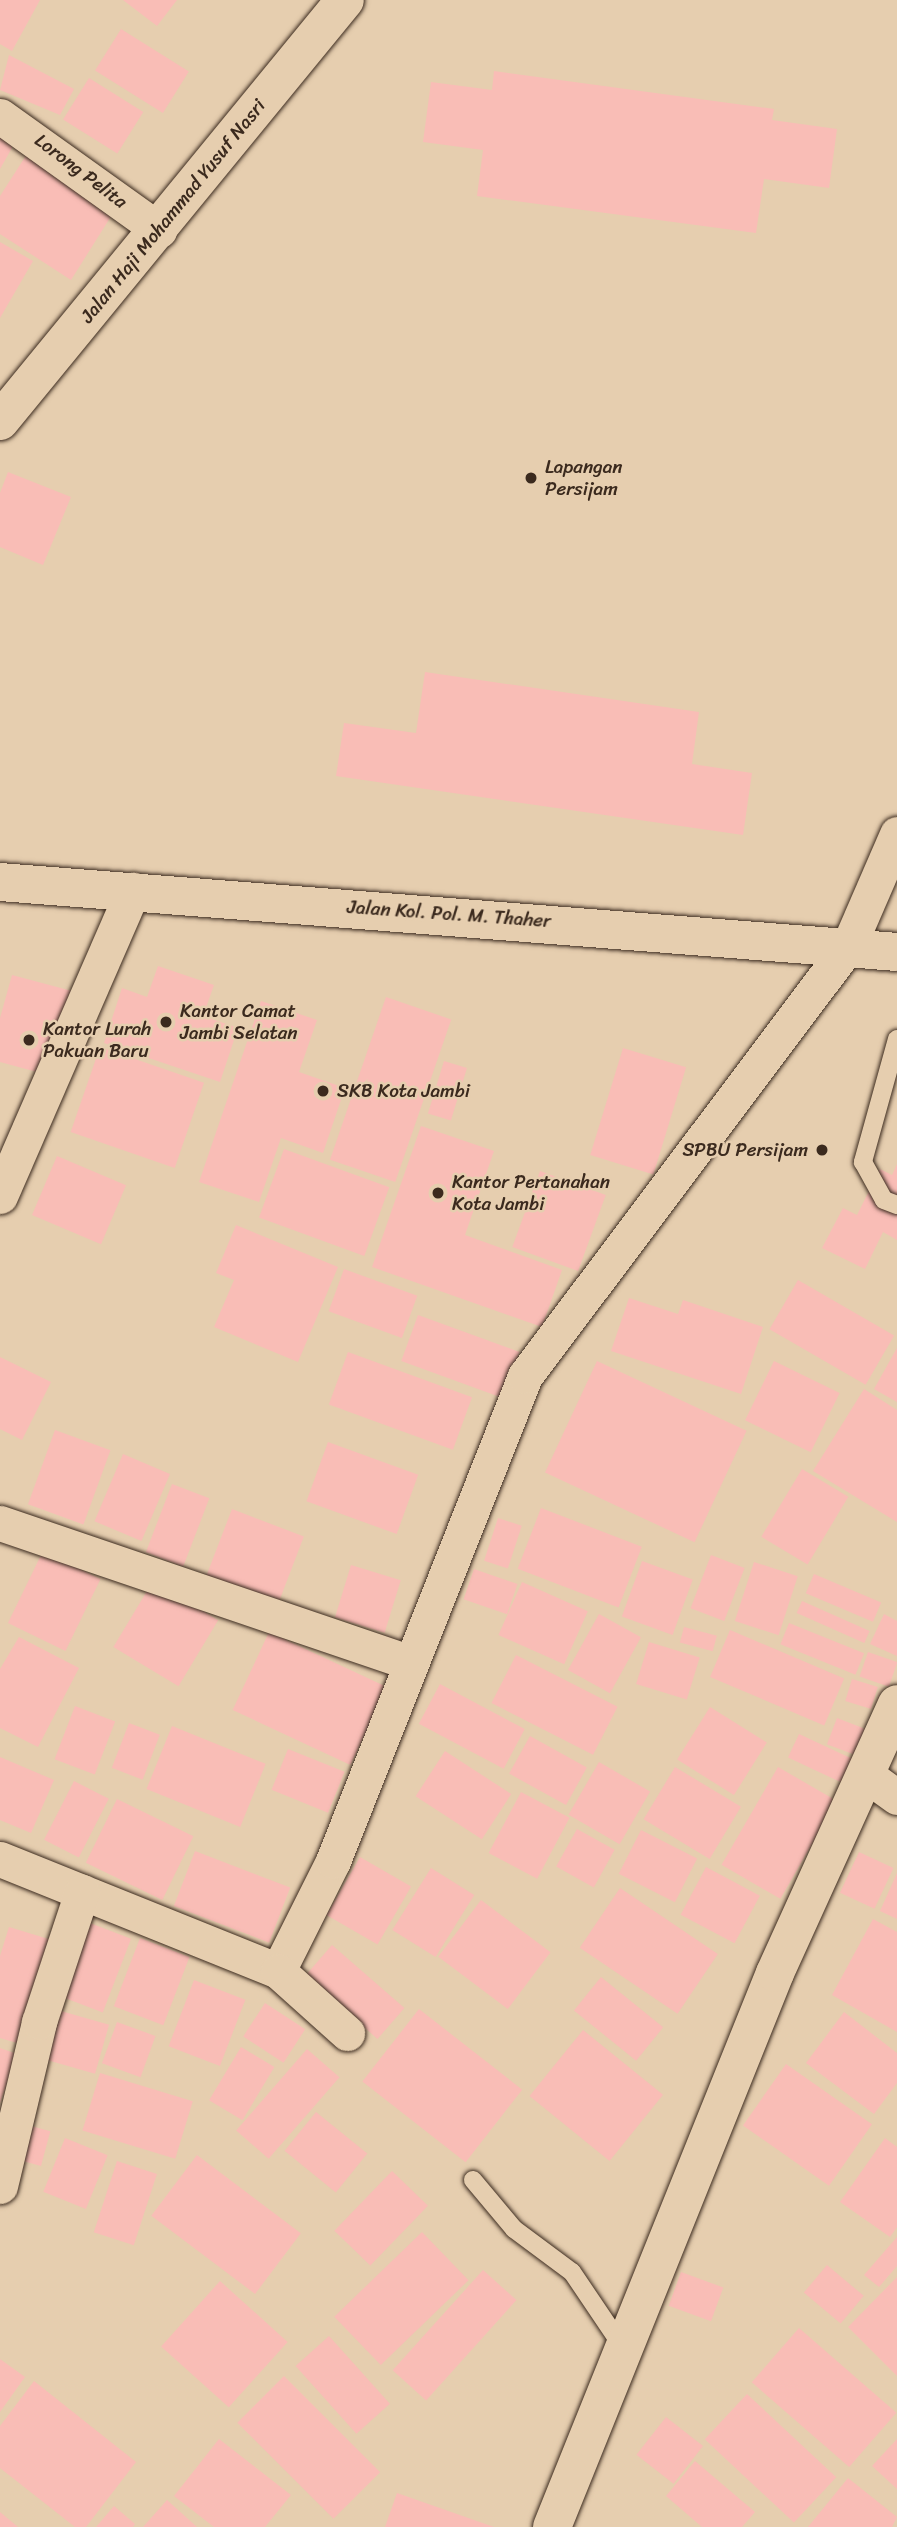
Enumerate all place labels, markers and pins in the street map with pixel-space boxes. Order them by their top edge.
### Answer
place label: Lapangan Persijam [545,456,623,500]
marker: Lapangan Persijam [523,470,539,486]
place label: Kantor Camat Jambi Selatan [180,1000,298,1044]
marker: Kantor Camat Jambi Selatan [158,1014,174,1030]
place label: Kantor Lurah Pakuan Baru [43,1018,151,1062]
marker: Kantor Lurah Pakuan Baru [21,1032,37,1048]
place label: SKB Kota Jambi [337,1080,470,1102]
marker: SKB Kota Jambi [315,1083,331,1099]
place label: SPBU Persijam [682,1139,808,1161]
marker: SPBU Persijam [814,1142,830,1158]
place label: Kantor Pertanahan Kota Jambi [452,1171,611,1215]
marker: Kantor Pertanahan Kota Jambi [430,1185,446,1201]

